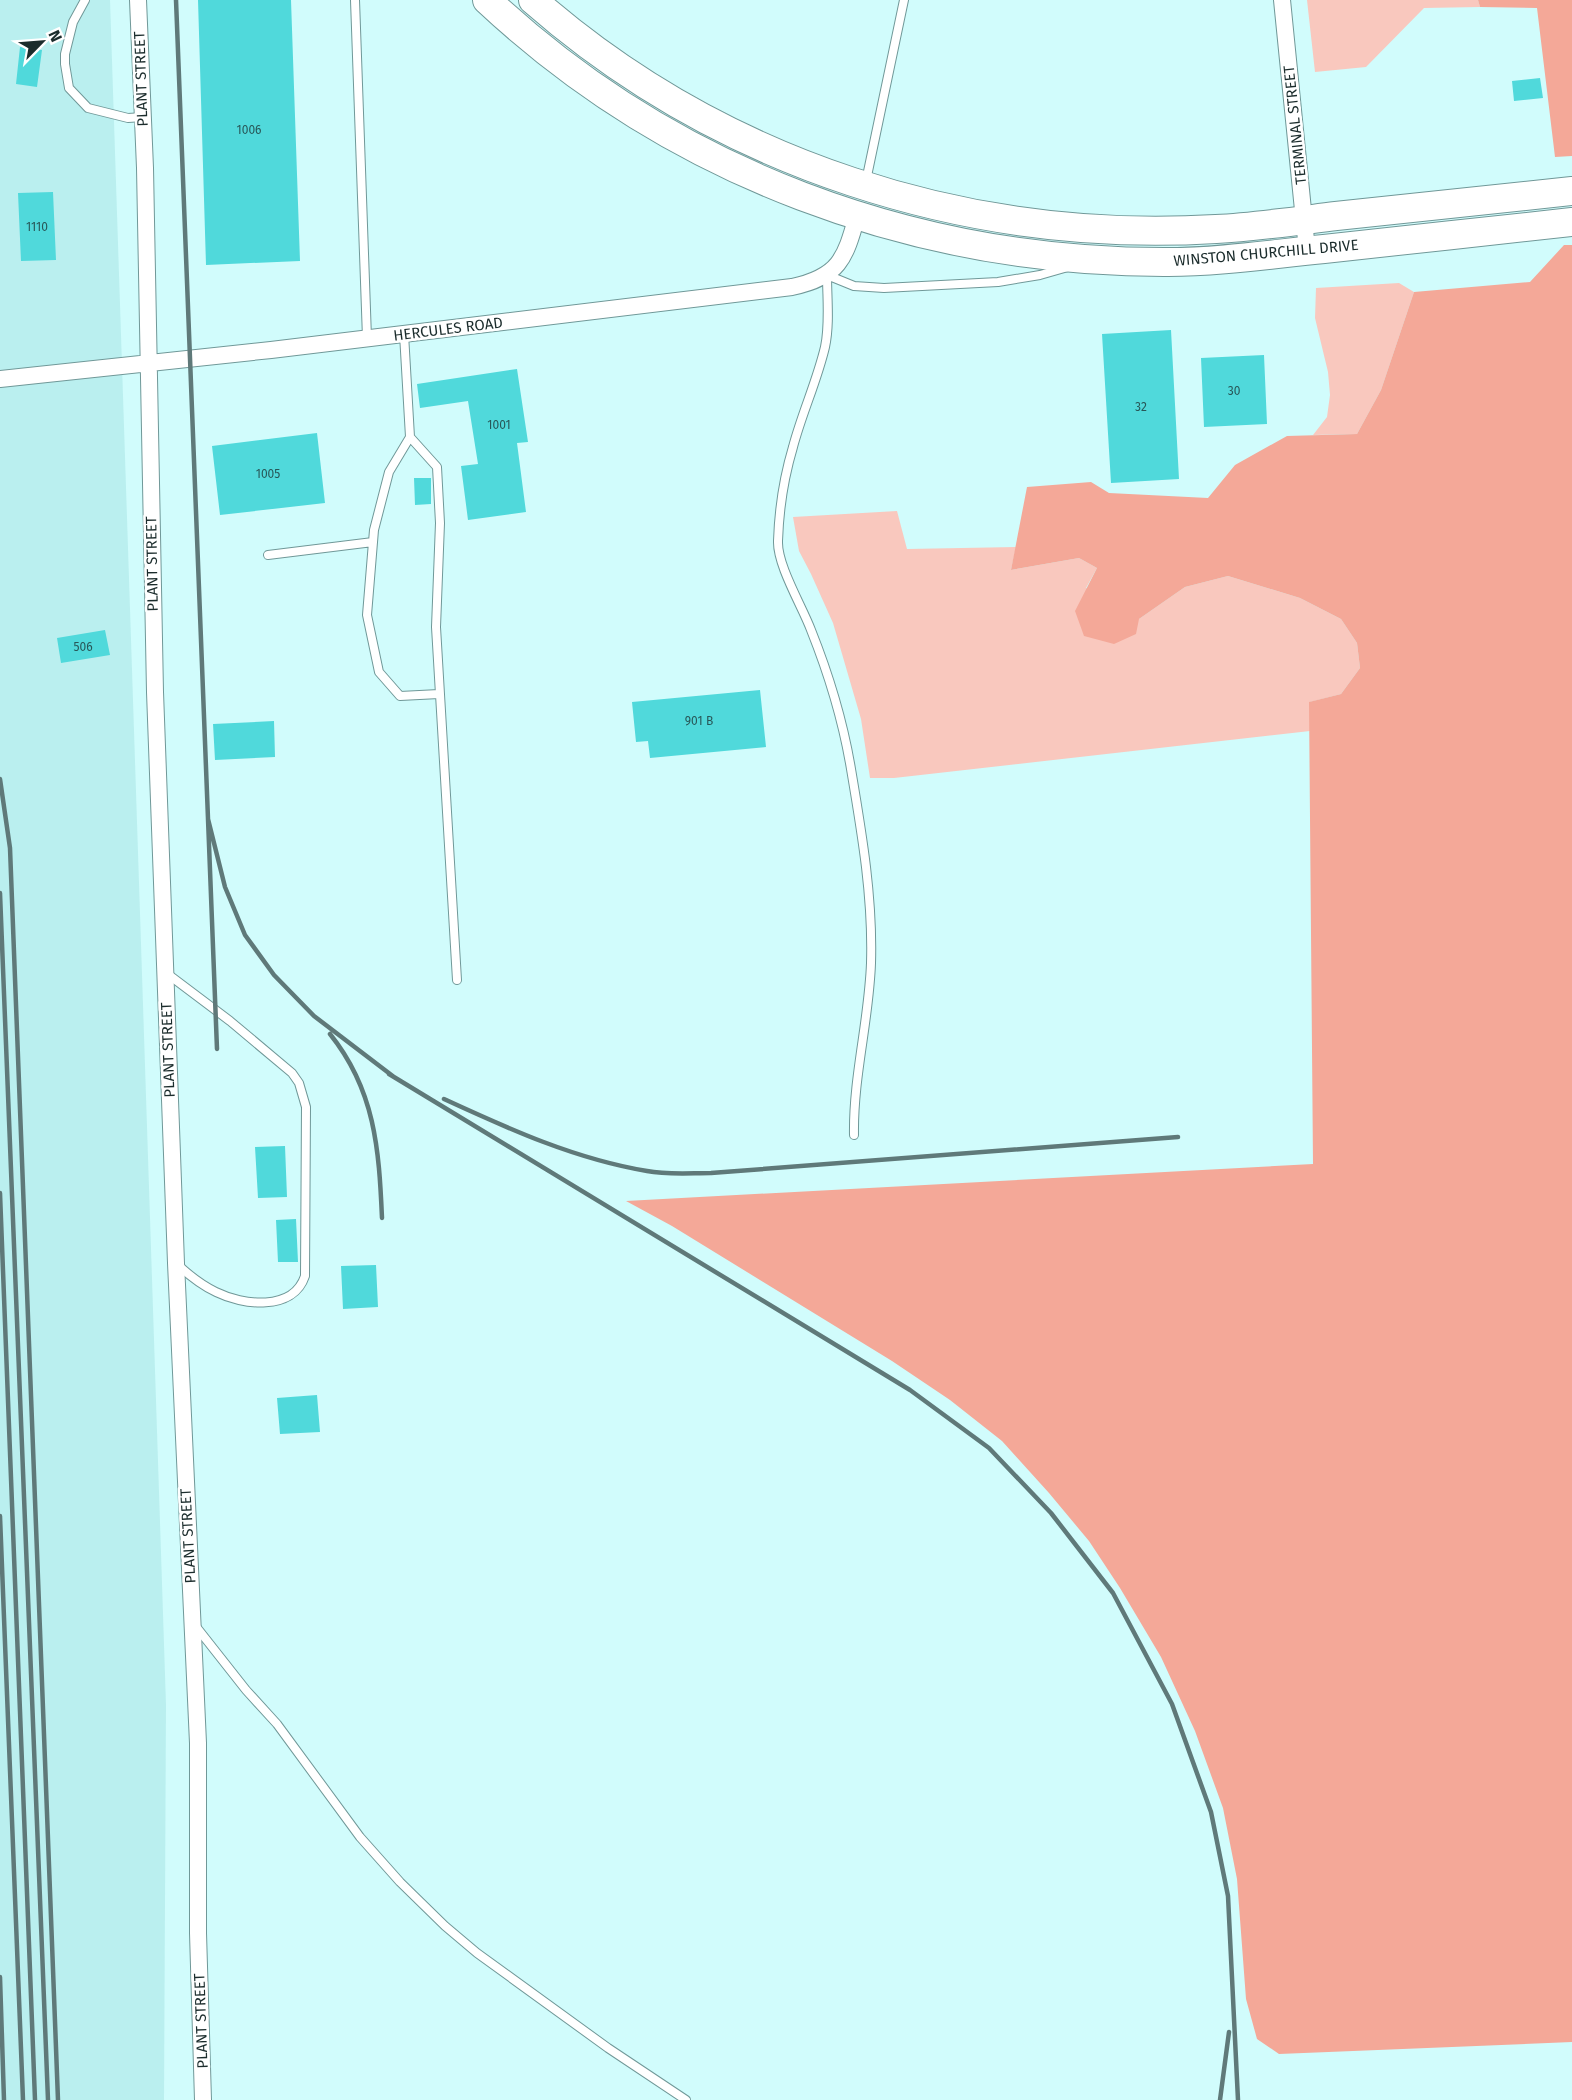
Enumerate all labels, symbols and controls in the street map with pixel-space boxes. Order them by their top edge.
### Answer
north arrow [12,12,72,72]
text: N [44,27,66,45]
street label: PLANT STREET [130,31,152,127]
street label: TERMINAL STREET [1280,64,1310,185]
house number: 1006 [237,123,261,137]
house number: 1110 [26,220,48,234]
street label: WINSTON CHURCHILL DRIVE [1173,236,1359,270]
street label: HERCULES ROAD [392,313,504,345]
house number: 30 [1228,384,1241,398]
house number: 32 [1135,400,1147,414]
house number: 1001 [487,418,511,432]
house number: 1005 [256,467,280,481]
street label: PLANT STREET [142,516,162,612]
house number: 506 [73,640,93,654]
house number: 901 B [685,714,713,728]
street label: PLANT STREET [157,1002,179,1098]
street label: PLANT STREET [177,1488,199,1584]
street label: PLANT STREET [190,1973,212,2069]

